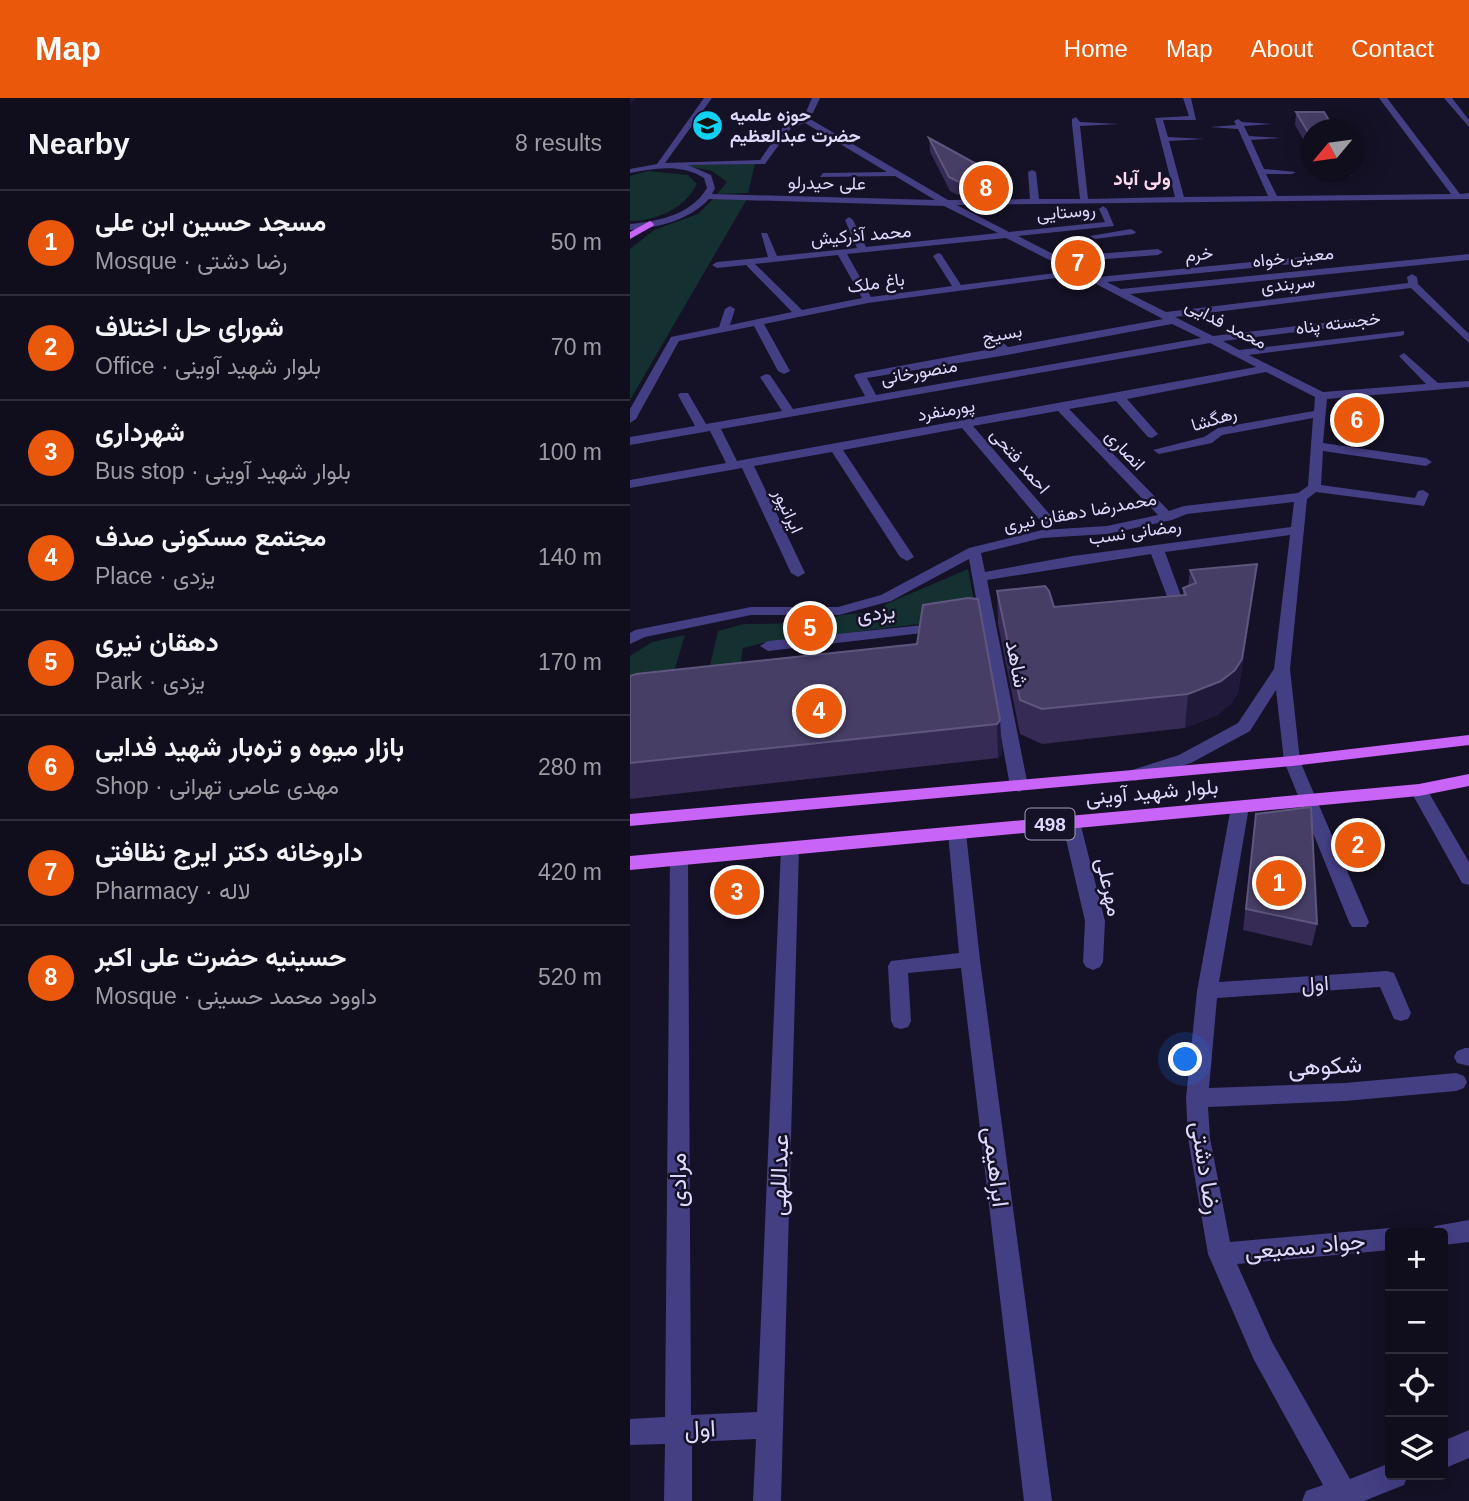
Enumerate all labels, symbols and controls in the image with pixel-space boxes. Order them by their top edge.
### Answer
text: Map [35,30,101,67]
text: Home [1064,35,1128,62]
text: Map [1166,35,1213,62]
text: About [1251,35,1313,62]
text: Contact [1351,35,1434,62]
place label: حوزه علمیه حضرت عبدالعظیم [730,105,861,148]
school or university icon: حوزه علمیه حضرت عبدالعظیم [690,108,724,142]
north arrow [1301,119,1364,182]
text: Nearby [28,127,130,160]
text: 8 results [515,130,602,156]
pin: 8 [963,162,1009,214]
district label: ولی آباد [1113,168,1171,191]
street label: علی حیدرلو [788,172,866,195]
street label: روستایی [1036,199,1097,226]
text: مسجد حسین ابن علی [95,207,326,237]
street label: محمد آذرکیش [810,221,912,250]
text: 1 [45,229,57,255]
text: 50 m [551,229,602,255]
pin: 7 [1055,237,1101,289]
street label: خرم [1184,243,1214,267]
street label: معینی خواه [1251,243,1335,272]
text: Mosque · رضا دشتی [95,248,287,274]
street label: باغ ملک [846,269,906,299]
street label: سربندی [1260,271,1316,298]
street label: محمد فدایی [1182,295,1270,354]
street label: خجسته پناه [1294,308,1382,340]
text: شورای حل اختلاف [95,312,284,342]
street label: بسیج [980,321,1024,349]
text: 2 [45,334,57,360]
text: 70 m [551,334,602,360]
text: Office · بلوار شهید آوینی [95,353,321,379]
street label: منصورخانی [879,355,959,390]
pin: 6 [1334,394,1380,446]
street label: پورمنفرد [916,395,977,427]
street label: رهگشا [1189,403,1239,436]
text: شهرداری [95,417,185,447]
street label: احمد فتحی [986,424,1054,498]
street label: انصاری [1100,426,1149,475]
text: 3 [45,439,57,465]
text: 100 m [538,439,602,465]
text: Bus stop · بلوار شهید آوینی [95,458,351,484]
street label: ایرانپور [767,485,807,537]
street label: محمدرضا دهقان نیری [1002,489,1158,536]
street label: رمضانی نسب [1087,516,1183,549]
text: مجتمع مسکونی صدف [95,522,326,552]
text: 4 [45,544,57,570]
text: 140 m [538,544,602,570]
text: Place · یزدی [95,563,215,589]
street label: یزدی [856,599,897,628]
pin: 5 [787,602,833,654]
text: دهقان نیری [95,627,219,657]
street label: شاهد [1002,638,1033,690]
text: 5 [45,649,57,675]
text: 170 m [538,649,602,675]
text: Park · یزدی [95,668,205,694]
pin: 4 [796,685,842,737]
text: بازار میوه و تره‌بار شهید فدایی [95,732,404,762]
text: 6 [45,754,57,780]
text: 280 m [538,754,602,780]
text: Shop · مهدی عاصی تهرانی [95,773,339,799]
street label: بلوار شهید آوینی [1085,774,1219,811]
road number: 498 [1026,808,1074,839]
pin: 2 [1335,819,1381,871]
text: داروخانه دکتر ایرج نظافتی [95,837,363,867]
street label: مهرعلی [1090,855,1127,919]
pin: 1 [1256,857,1302,909]
text: 7 [45,859,57,885]
text: 420 m [538,859,602,885]
pin: 3 [714,866,760,918]
text: Pharmacy · لاله [95,878,251,904]
text: حسینیه حضرت علی اکبر [95,942,346,972]
text: 8 [45,964,57,990]
text: 520 m [538,964,602,990]
street label: اول [1300,971,1330,998]
text: Mosque · داوود محمد حسینی [95,983,377,1009]
your location [1168,1042,1202,1076]
street label: شکوهی [1287,1050,1363,1083]
street label: رضا دشتی [1184,1119,1227,1217]
street label: ابراهیمی [976,1125,1015,1209]
street label: عبداللهی [764,1133,795,1217]
street label: مرادی [664,1153,693,1207]
street label: جواد سمیعی [1243,1227,1367,1266]
map controls [1385,1228,1448,1480]
button: + [1385,1228,1448,1291]
button: − [1385,1291,1448,1354]
button: locate [1385,1354,1448,1417]
street label: اول [683,1414,717,1445]
button: layers [1385,1417,1448,1480]

